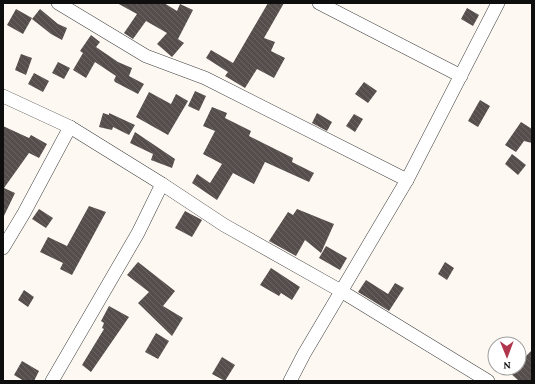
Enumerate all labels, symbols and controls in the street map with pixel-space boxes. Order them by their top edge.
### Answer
north arrow [487,336,527,376]
text: N [503,360,511,372]

